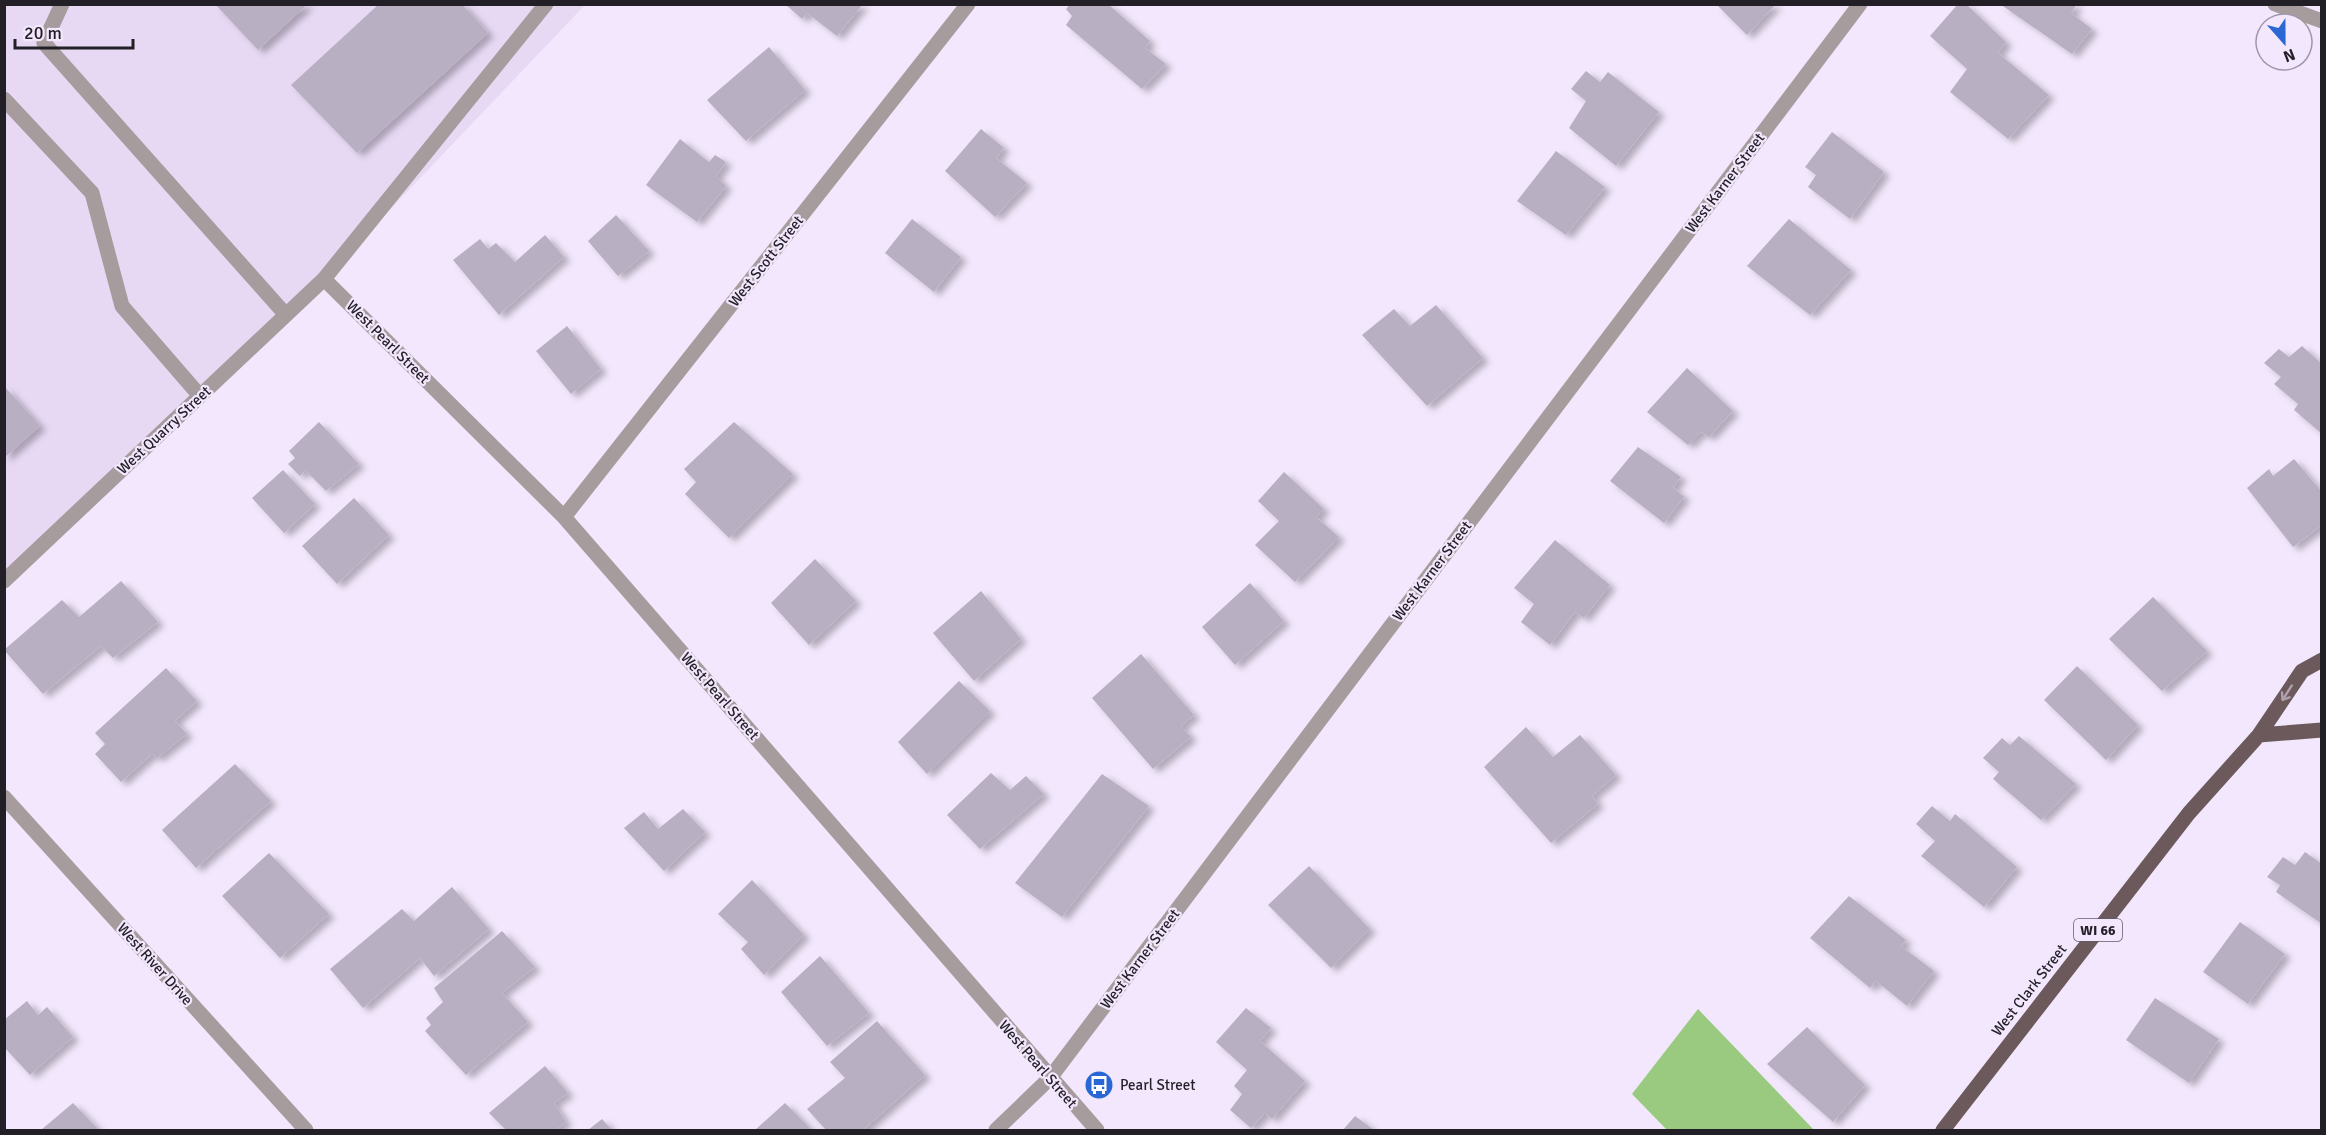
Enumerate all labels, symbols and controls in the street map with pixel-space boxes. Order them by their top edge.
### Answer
scale bar [15,12,134,50]
north arrow [2254,12,2314,72]
text: 20 m [24,22,62,44]
text: N [2280,44,2298,66]
street label: West Karner Street [1682,129,1768,237]
street label: West Scott Street [725,212,807,310]
street label: West Pearl Street [343,297,433,387]
street label: West Quarry Street [114,382,214,478]
street label: West Karner Street [1389,517,1475,625]
street label: West Pearl Street [677,648,763,744]
one-way arrow [2281,685,2293,701]
street label: West Karner Street [1097,905,1183,1013]
street label: West River Drive [113,919,197,1009]
road number: WI 66 [2074,919,2122,941]
street label: West Clark Street [1988,941,2070,1039]
street label: West Pearl Street [995,1016,1081,1112]
bus stop icon: Pearl Street [1083,1069,1115,1101]
place label: Pearl Street [1120,1076,1196,1094]

